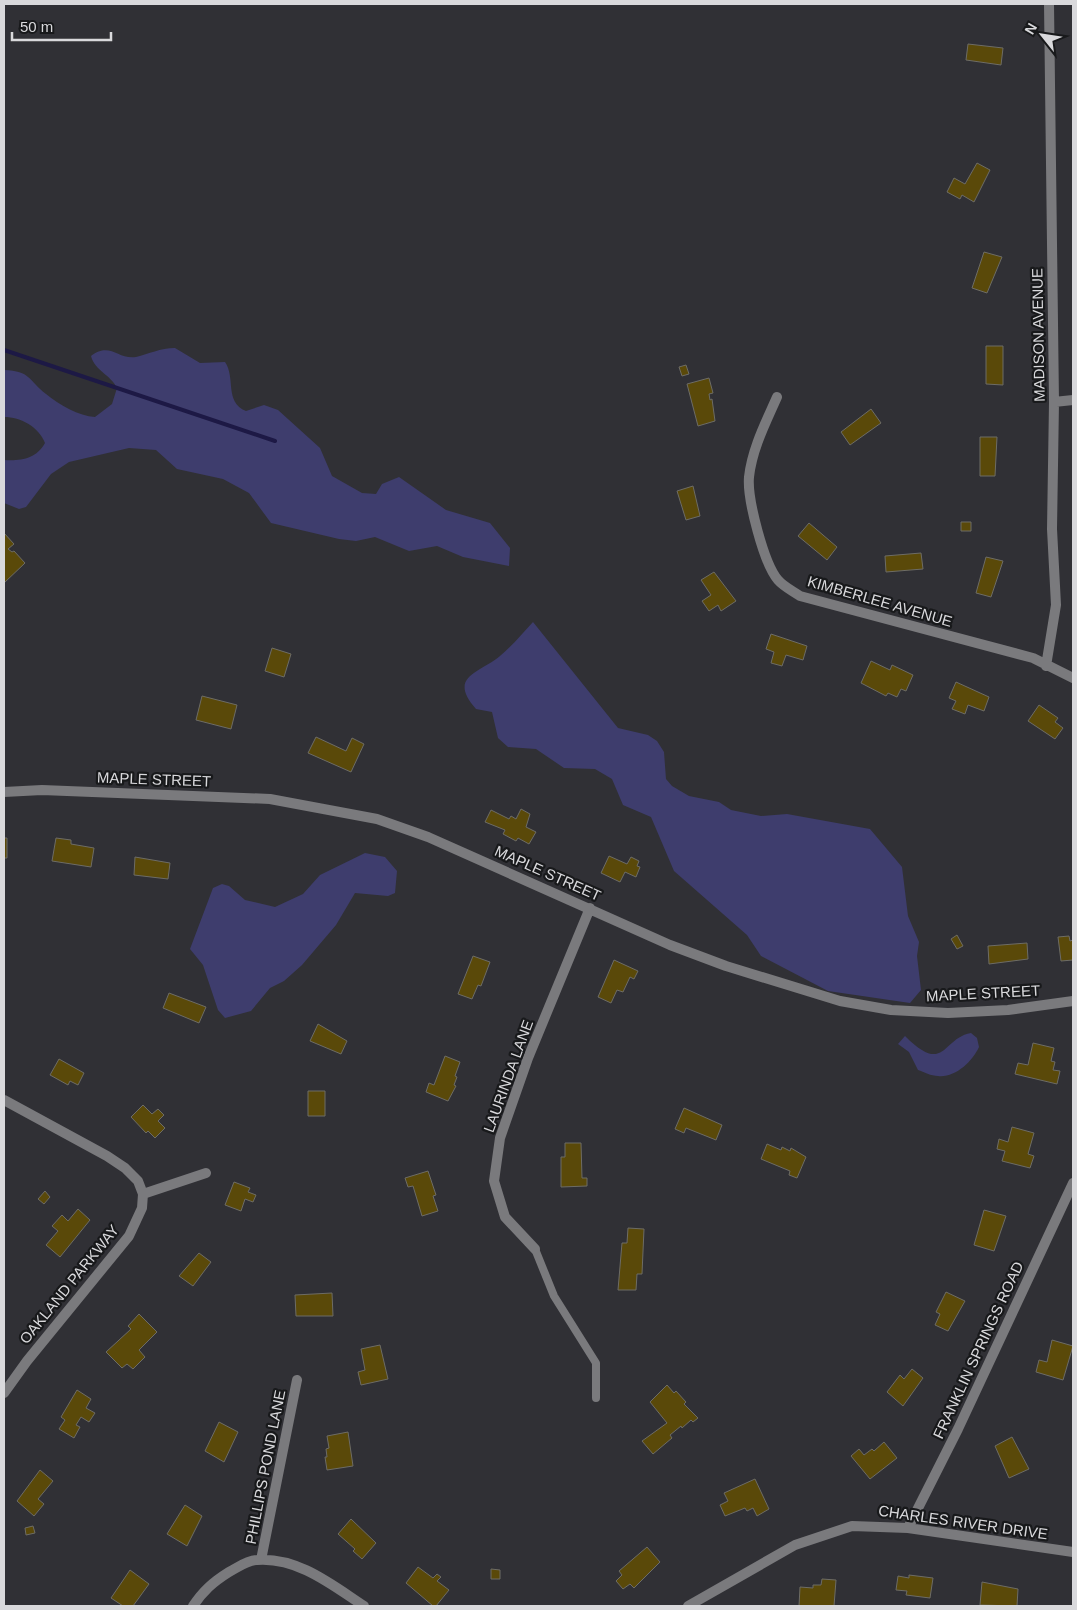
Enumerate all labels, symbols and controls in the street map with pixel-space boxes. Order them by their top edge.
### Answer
scale bar [12,10,111,42]
north arrow [1017,10,1067,60]
text: 50 m [20,18,53,35]
text: N [1021,20,1040,37]
street label: MADISON AVENUE [1028,268,1048,402]
street label: KIMBERLEE AVENUE [806,572,954,630]
street label: MAPLE STREET [97,769,211,789]
street label: MAPLE STREET [492,842,604,904]
street label: MAPLE STREET [926,982,1040,1004]
street label: LAURINDA LANE [480,1017,536,1135]
street label: OAKLAND PARKWAY [16,1221,122,1347]
street label: FRANKLIN SPRINGS ROAD [929,1259,1027,1441]
street label: PHILLIPS POND LANE [242,1388,288,1546]
street label: CHARLES RIVER DRIVE [877,1502,1049,1542]

